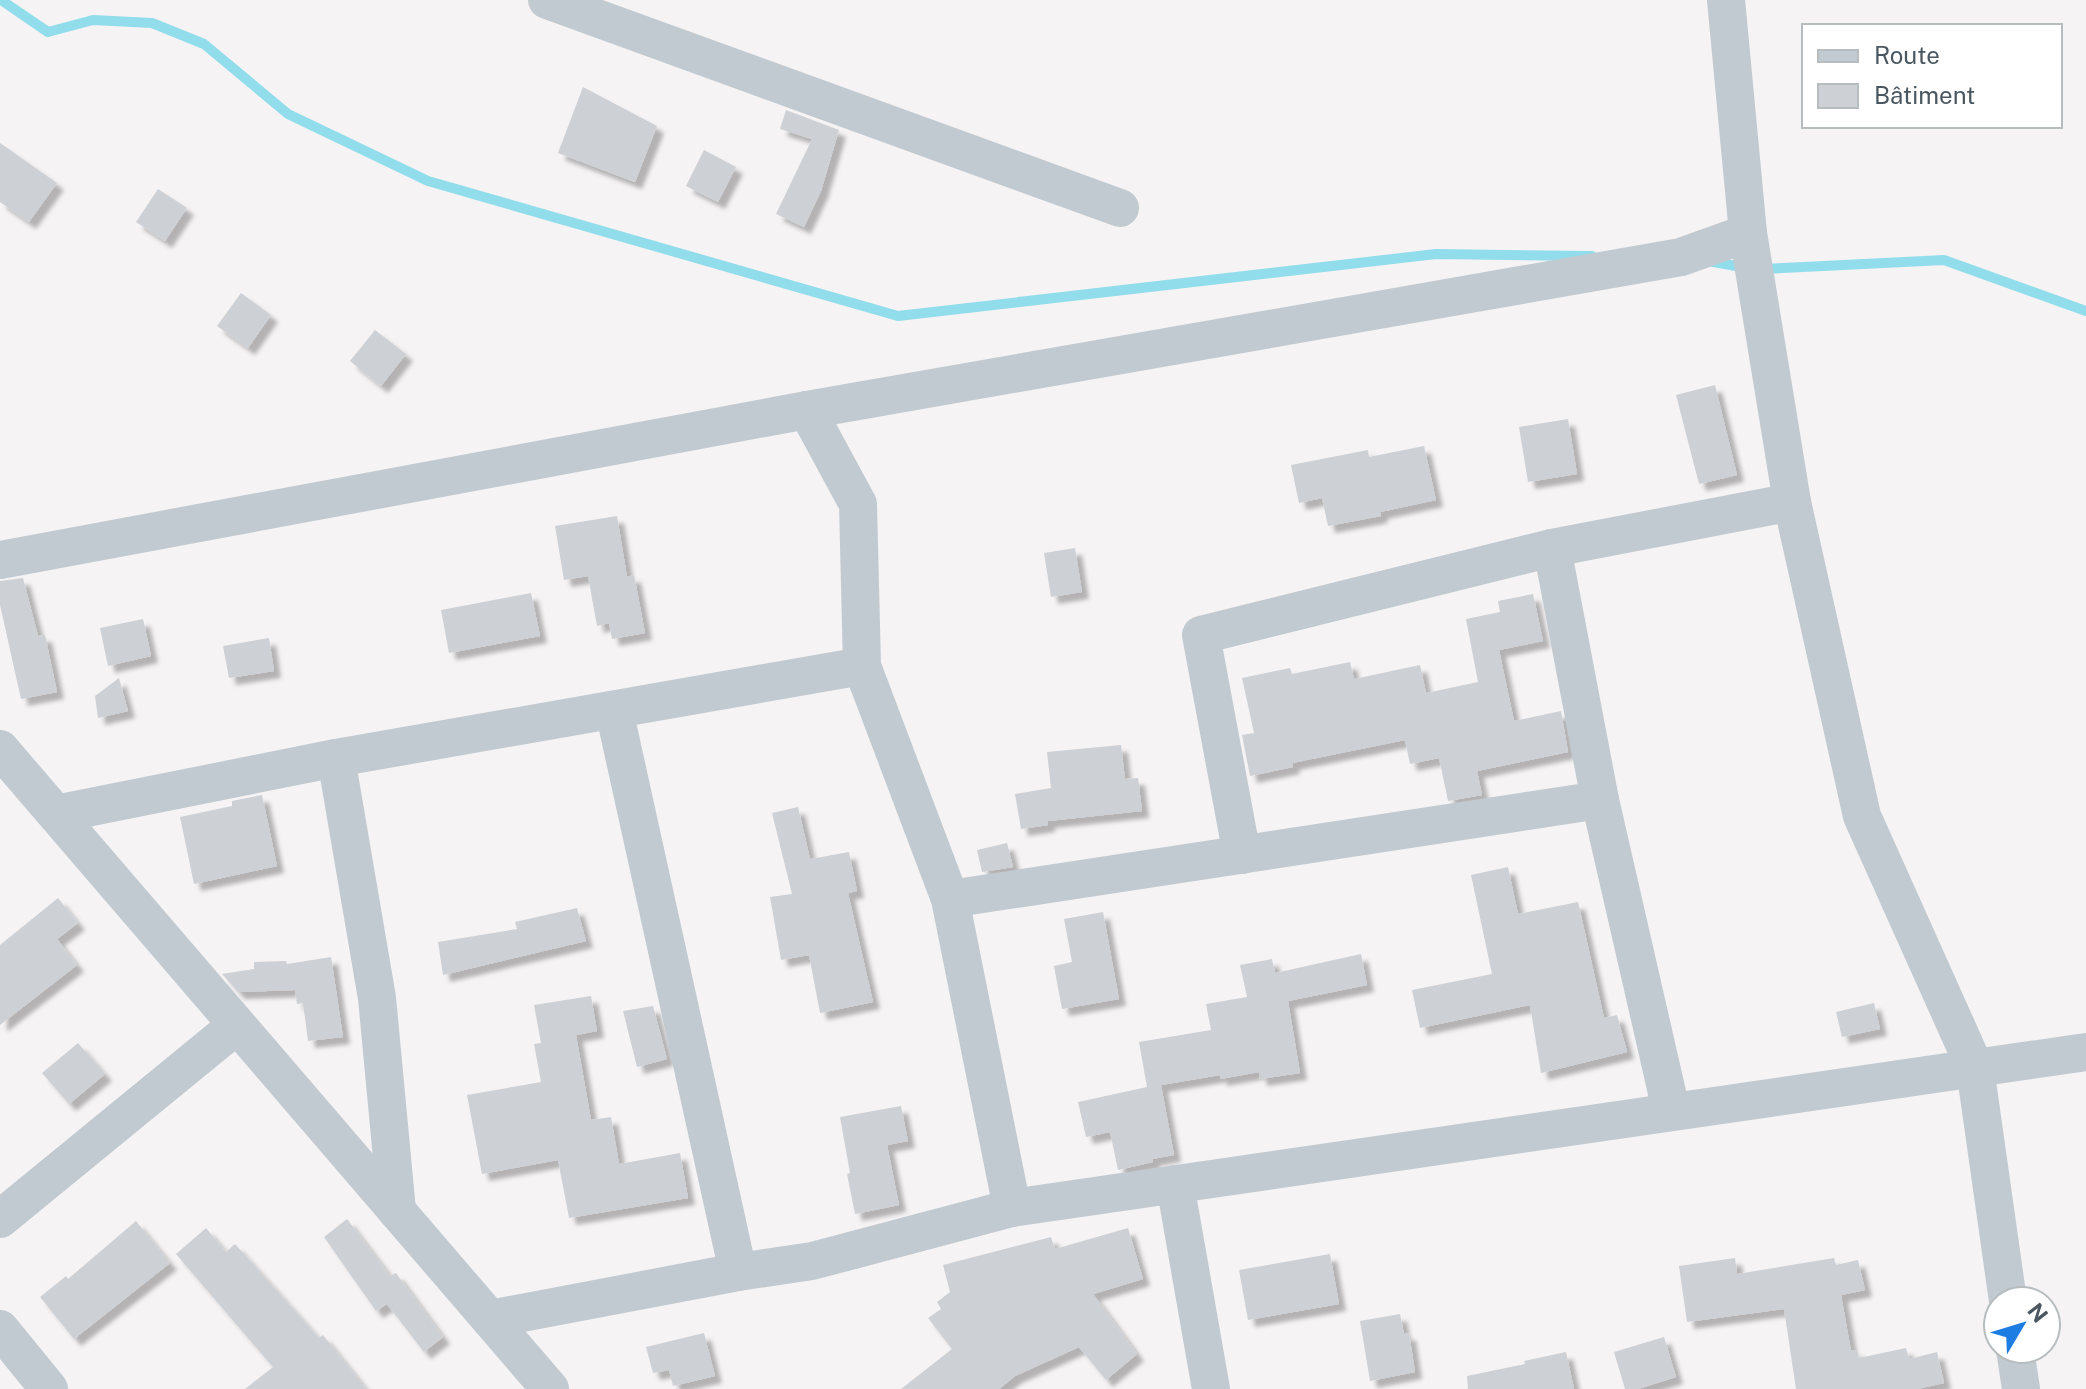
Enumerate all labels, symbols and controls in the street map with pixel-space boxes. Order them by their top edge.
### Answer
legend [1802,24,2062,128]
text: Route [1874,41,1940,69]
text: Bâtiment [1874,81,1975,109]
north arrow [1982,1285,2062,1365]
text: N [2022,1298,2053,1327]

